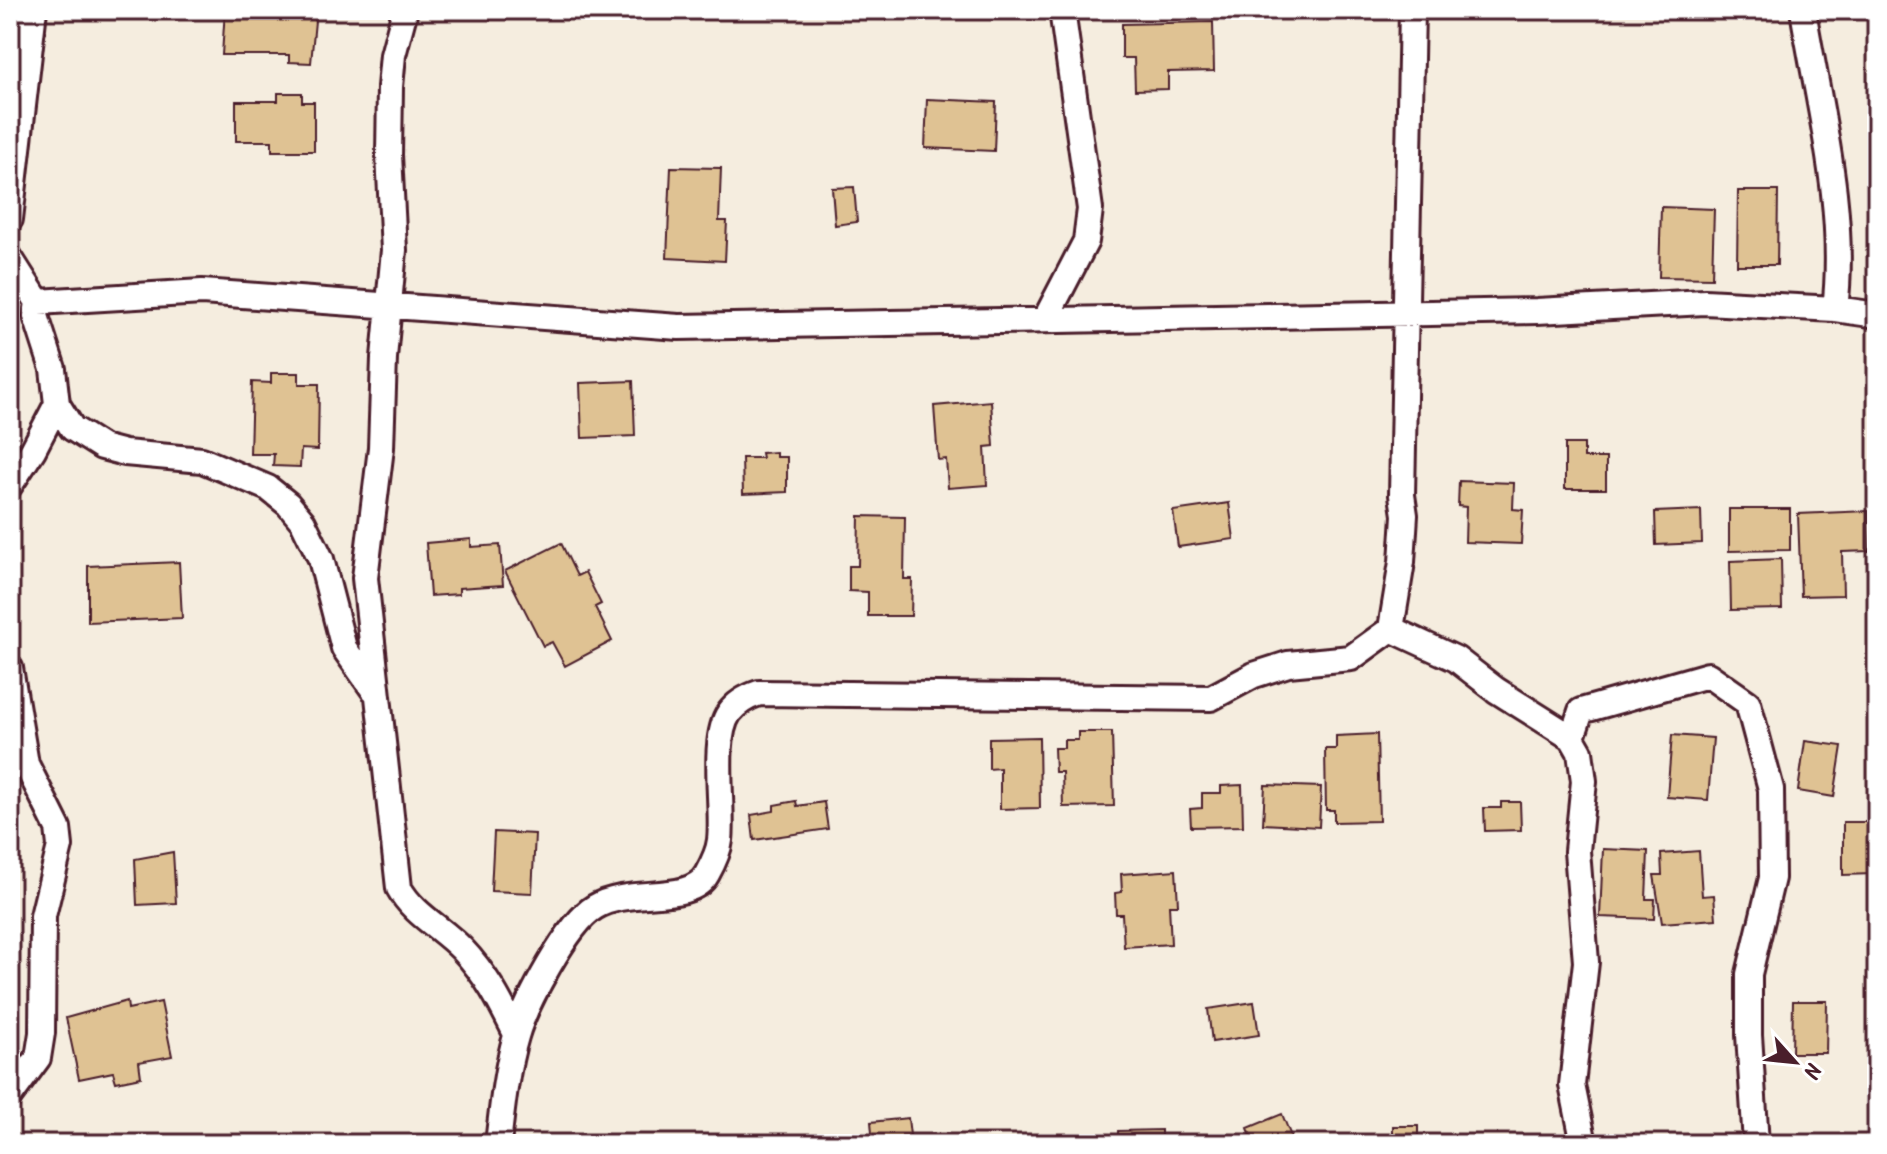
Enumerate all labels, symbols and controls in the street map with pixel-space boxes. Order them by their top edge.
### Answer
north arrow [1755,1022,1835,1102]
text: N [1792,1056,1829,1084]

